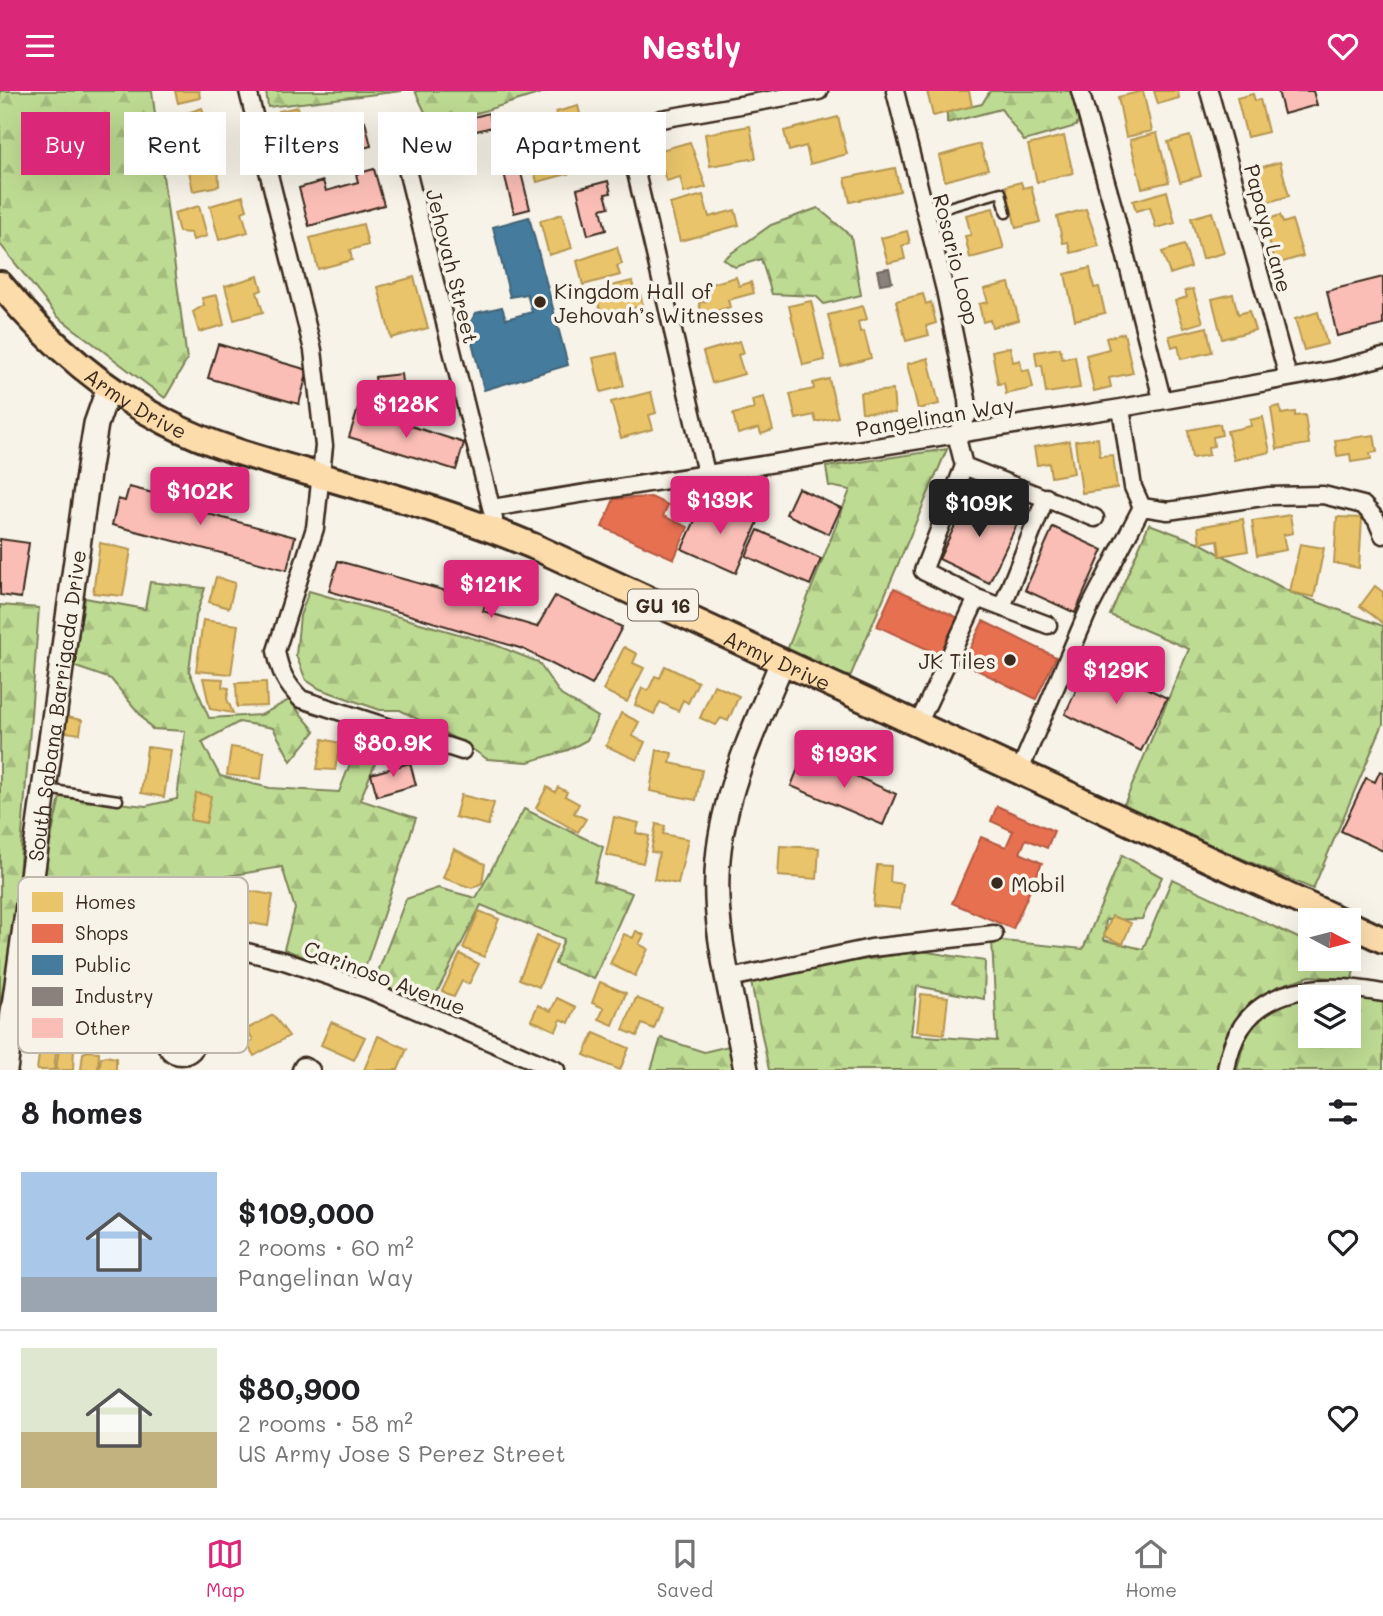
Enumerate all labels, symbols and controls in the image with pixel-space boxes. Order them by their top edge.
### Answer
text: Nestly [642,25,741,67]
icon: menu [21,27,59,65]
icon: heart [1324,27,1362,65]
chip: Buy [21,112,110,175]
chip: Rent [124,112,226,175]
chip: Filters [240,112,364,175]
chip: New [378,112,477,175]
chip: Apartment [491,112,666,175]
street label: Papaya Lane [1239,161,1299,295]
street label: Jehovah Street [421,186,485,346]
street label: Rosario Loop [928,191,986,327]
place label: Kingdom Hall of Jehovah’s Witnesses [554,277,764,328]
marker: Kingdom Hall of Jehovah’s Witnesses [532,294,548,310]
street label: Army Drive [80,361,192,444]
pin: $128K [357,381,455,440]
text: $128K [373,388,439,418]
street label: Pangelinan Way [854,390,1016,442]
pin: $102K [151,467,249,527]
text: $102K [166,475,234,505]
pin: $139K [671,477,769,536]
pin: $109K [930,479,1028,539]
text: $139K [686,484,754,514]
text: $109K [945,487,1013,517]
street label: South Sabana Barrigada Drive [21,548,91,863]
pin: $121K [442,561,540,620]
text: $121K [460,568,522,598]
road number: GU 16 [628,590,698,621]
street label: Army Drive [720,623,836,696]
place label: JK Tiles [918,647,996,674]
pin: $129K [1067,647,1165,706]
marker: JK Tiles [1002,652,1018,668]
text: $129K [1083,654,1149,684]
pin: $80.9K [336,719,450,779]
text: $80.9K [353,727,433,757]
pin: $193K [795,731,893,790]
text: $193K [810,738,878,768]
place label: Mobil [1011,870,1065,897]
marker: Mobil [989,875,1005,891]
legend [18,877,248,1053]
text: Homes [75,889,136,914]
north arrow [1298,908,1362,971]
map controls [1298,908,1361,1048]
text: Shops [75,920,129,945]
street label: Carinoso Avenue [300,934,470,1020]
text: Public [75,952,131,977]
text: Industry [75,983,153,1008]
button: layers [1298,985,1361,1048]
text: Other [75,1015,130,1040]
text: 8 homes [21,1092,143,1132]
icon: filters [1324,1093,1362,1131]
text: $109,000 [238,1192,374,1232]
icon: home [77,1200,161,1284]
icon: heart [1324,1223,1362,1261]
text: 2 rooms · 60 m² [238,1232,414,1262]
text: Pangelinan Way [238,1262,413,1292]
text: $80,900 [238,1368,360,1408]
icon: home [77,1376,161,1460]
icon: heart [1324,1399,1362,1437]
text: 2 rooms · 58 m² [238,1408,413,1438]
text: US Army Jose S Perez Street [238,1438,566,1468]
tab: Map [206,1535,245,1602]
tab: Saved [657,1535,713,1602]
tab: Home [1125,1535,1177,1602]

